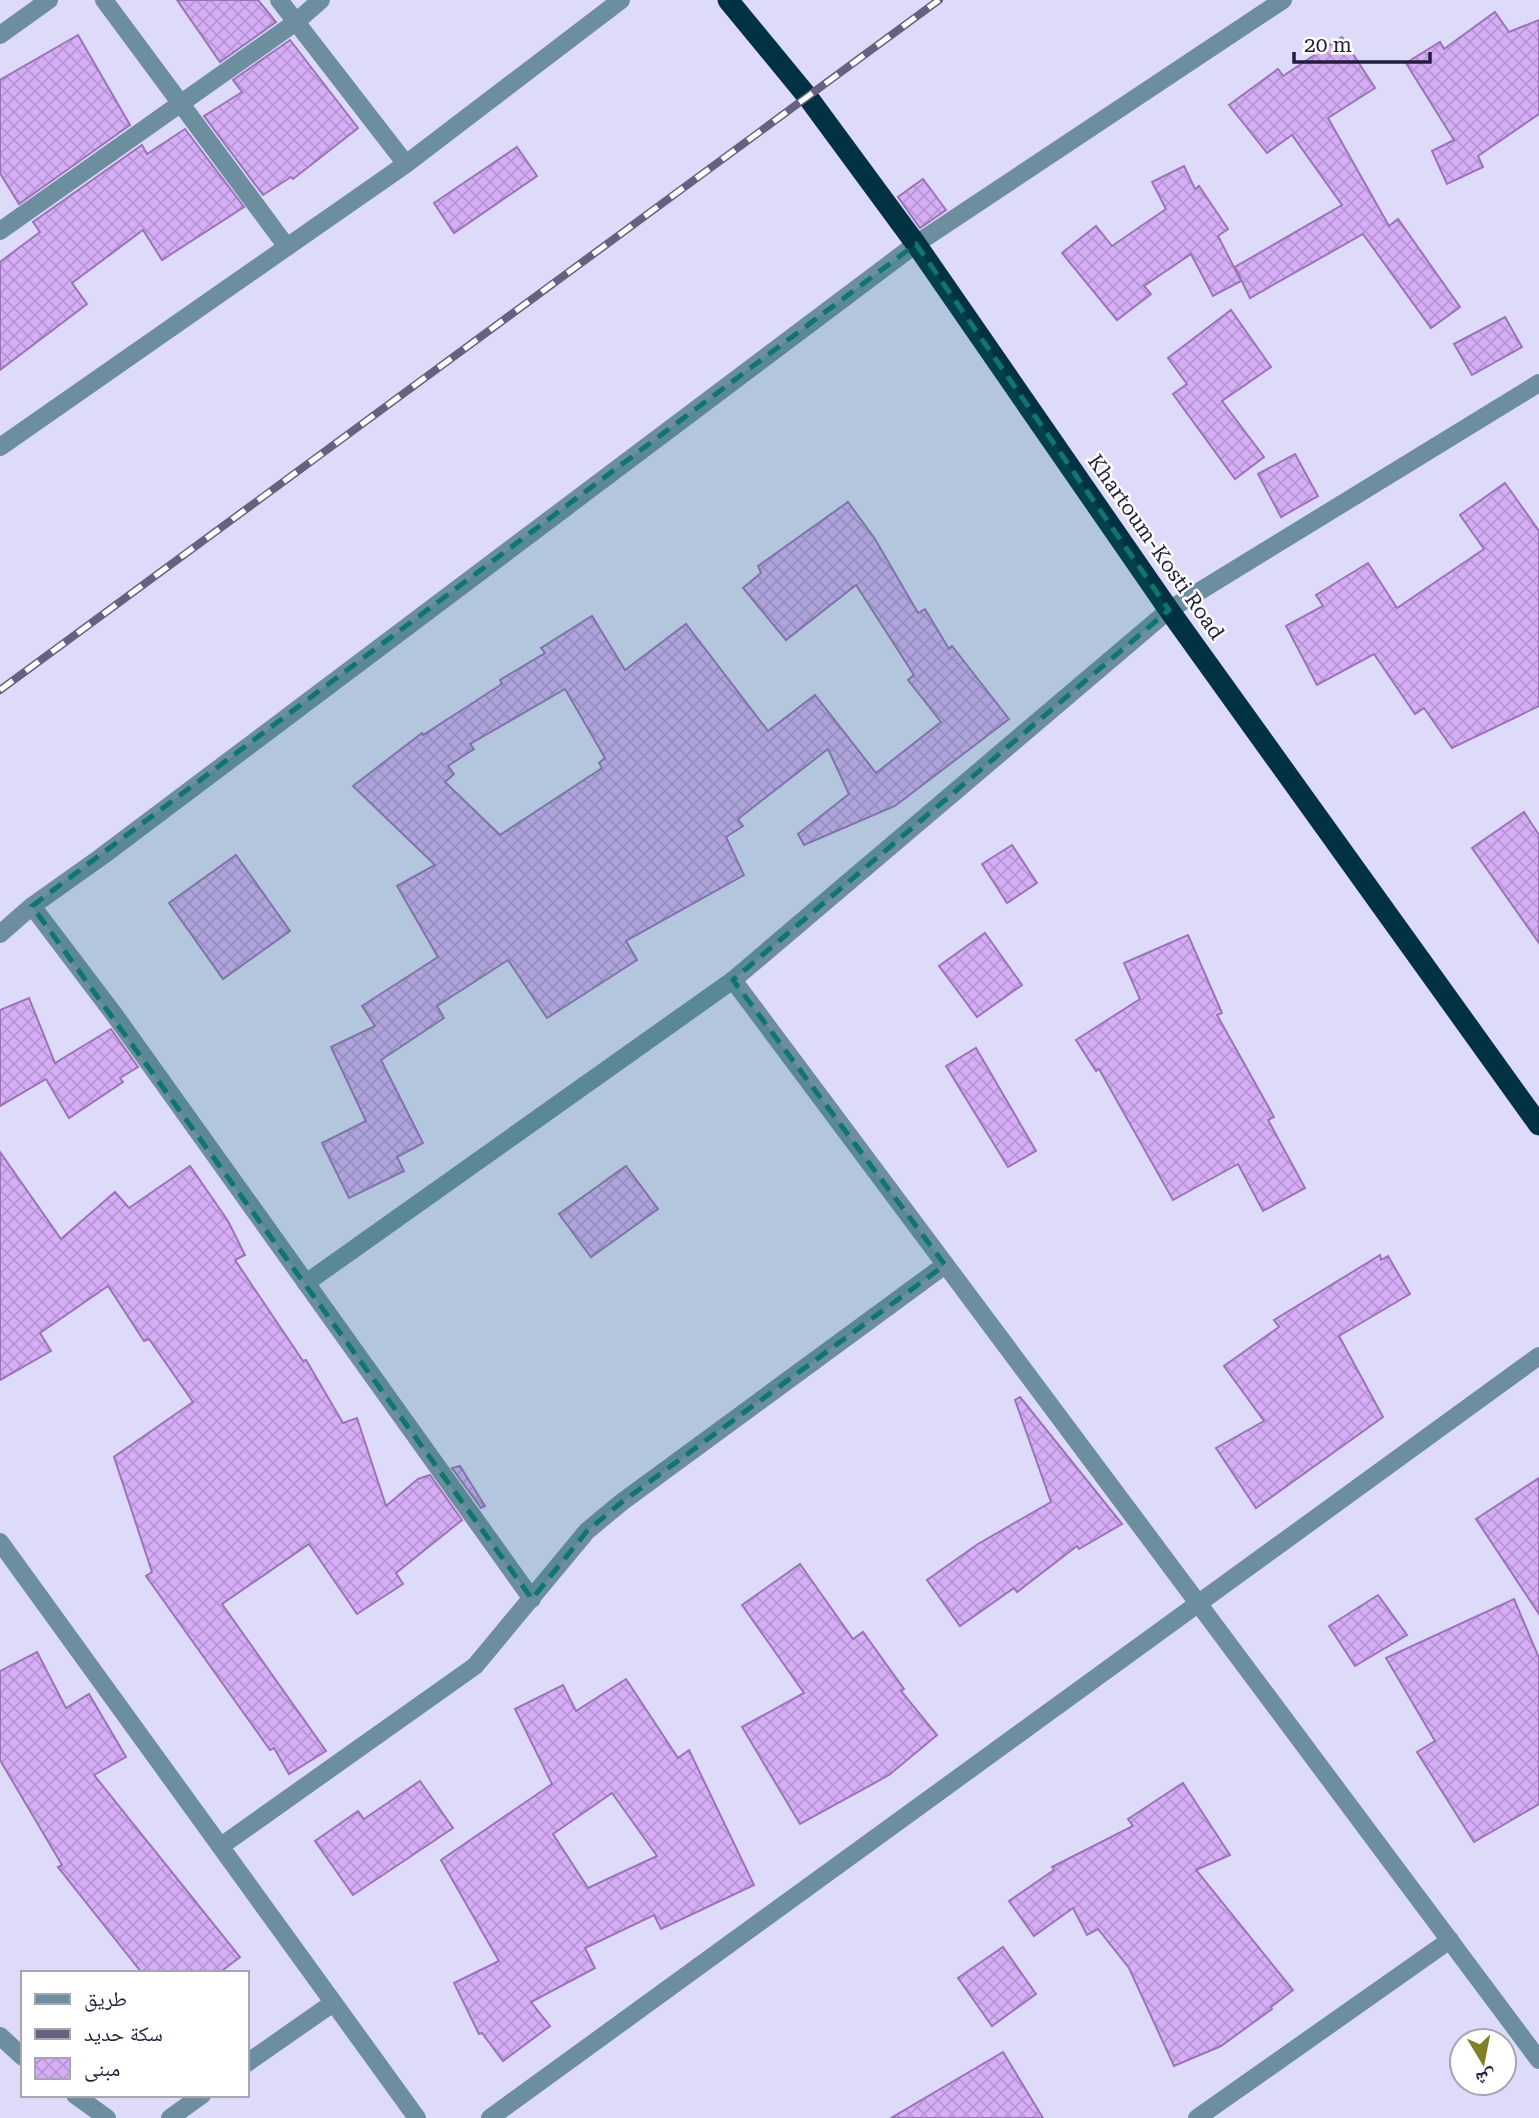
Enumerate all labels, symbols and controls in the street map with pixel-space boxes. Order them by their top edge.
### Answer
scale bar [1294,21,1430,65]
text: 20 m [1304,33,1352,57]
street label: Khartoum-Kosti Road [1083,450,1229,645]
legend [21,1971,248,2097]
text: طريق [84,1987,127,2012]
text: سكة حديد [84,2022,163,2046]
north arrow [1448,2027,1518,2097]
text: مبنى [84,2057,120,2082]
text: ش [1474,2065,1498,2091]

